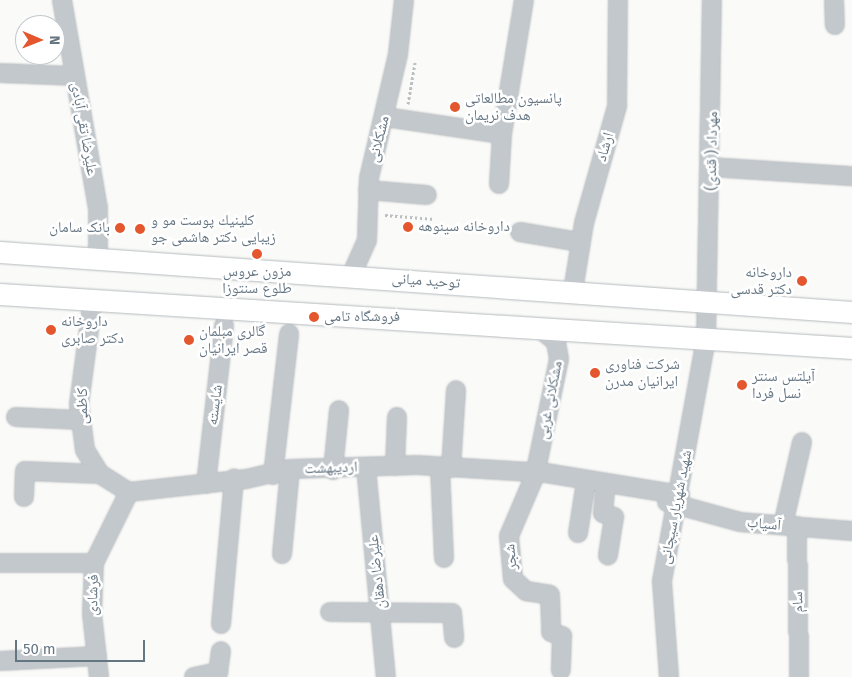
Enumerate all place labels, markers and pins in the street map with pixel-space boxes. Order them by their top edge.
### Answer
place label: پانسیون مطالعاتی هدف نریمان [465,89,562,124]
marker: پانسیون مطالعاتی هدف نریمان [449,101,461,113]
place label: كلينيك پوست مو و زيبايى دکتر هاشمی جو [151,211,276,246]
place label: داروخانه سینوهه [418,218,510,236]
place label: بانک سامان [49,219,110,237]
marker: داروخانه سینوهه [402,221,414,233]
marker: بانک سامان [114,222,126,234]
marker: كلينيك پوست مو و زيبايى دکتر هاشمی جو [133,222,147,236]
marker: مزون عروس طلوع سنتوزا [251,248,263,260]
place label: مزون عروس طلوع سنتوزا [222,262,292,297]
place label: داروخانه دکتر قدسی [731,263,792,298]
marker: داروخانه دکتر قدسی [796,275,808,287]
place label: فروشگاه تامی [324,308,400,326]
marker: فروشگاه تامی [308,311,320,323]
place label: داروخانه دکتر صابری [61,312,124,347]
place label: گالری مبلمان قصر ایرانیان [199,322,267,357]
marker: داروخانه دکتر صابری [45,324,57,336]
marker: گالری مبلمان قصر ایرانیان [183,334,195,346]
place label: شرکت فناوری ایرانیان مدرن [605,355,680,390]
marker: شرکت فناوری ایرانیان مدرن [589,367,601,379]
place label: آیلتس سنتر نسل فردا [752,367,815,402]
marker: آیلتس سنتر نسل فردا [736,379,748,391]

